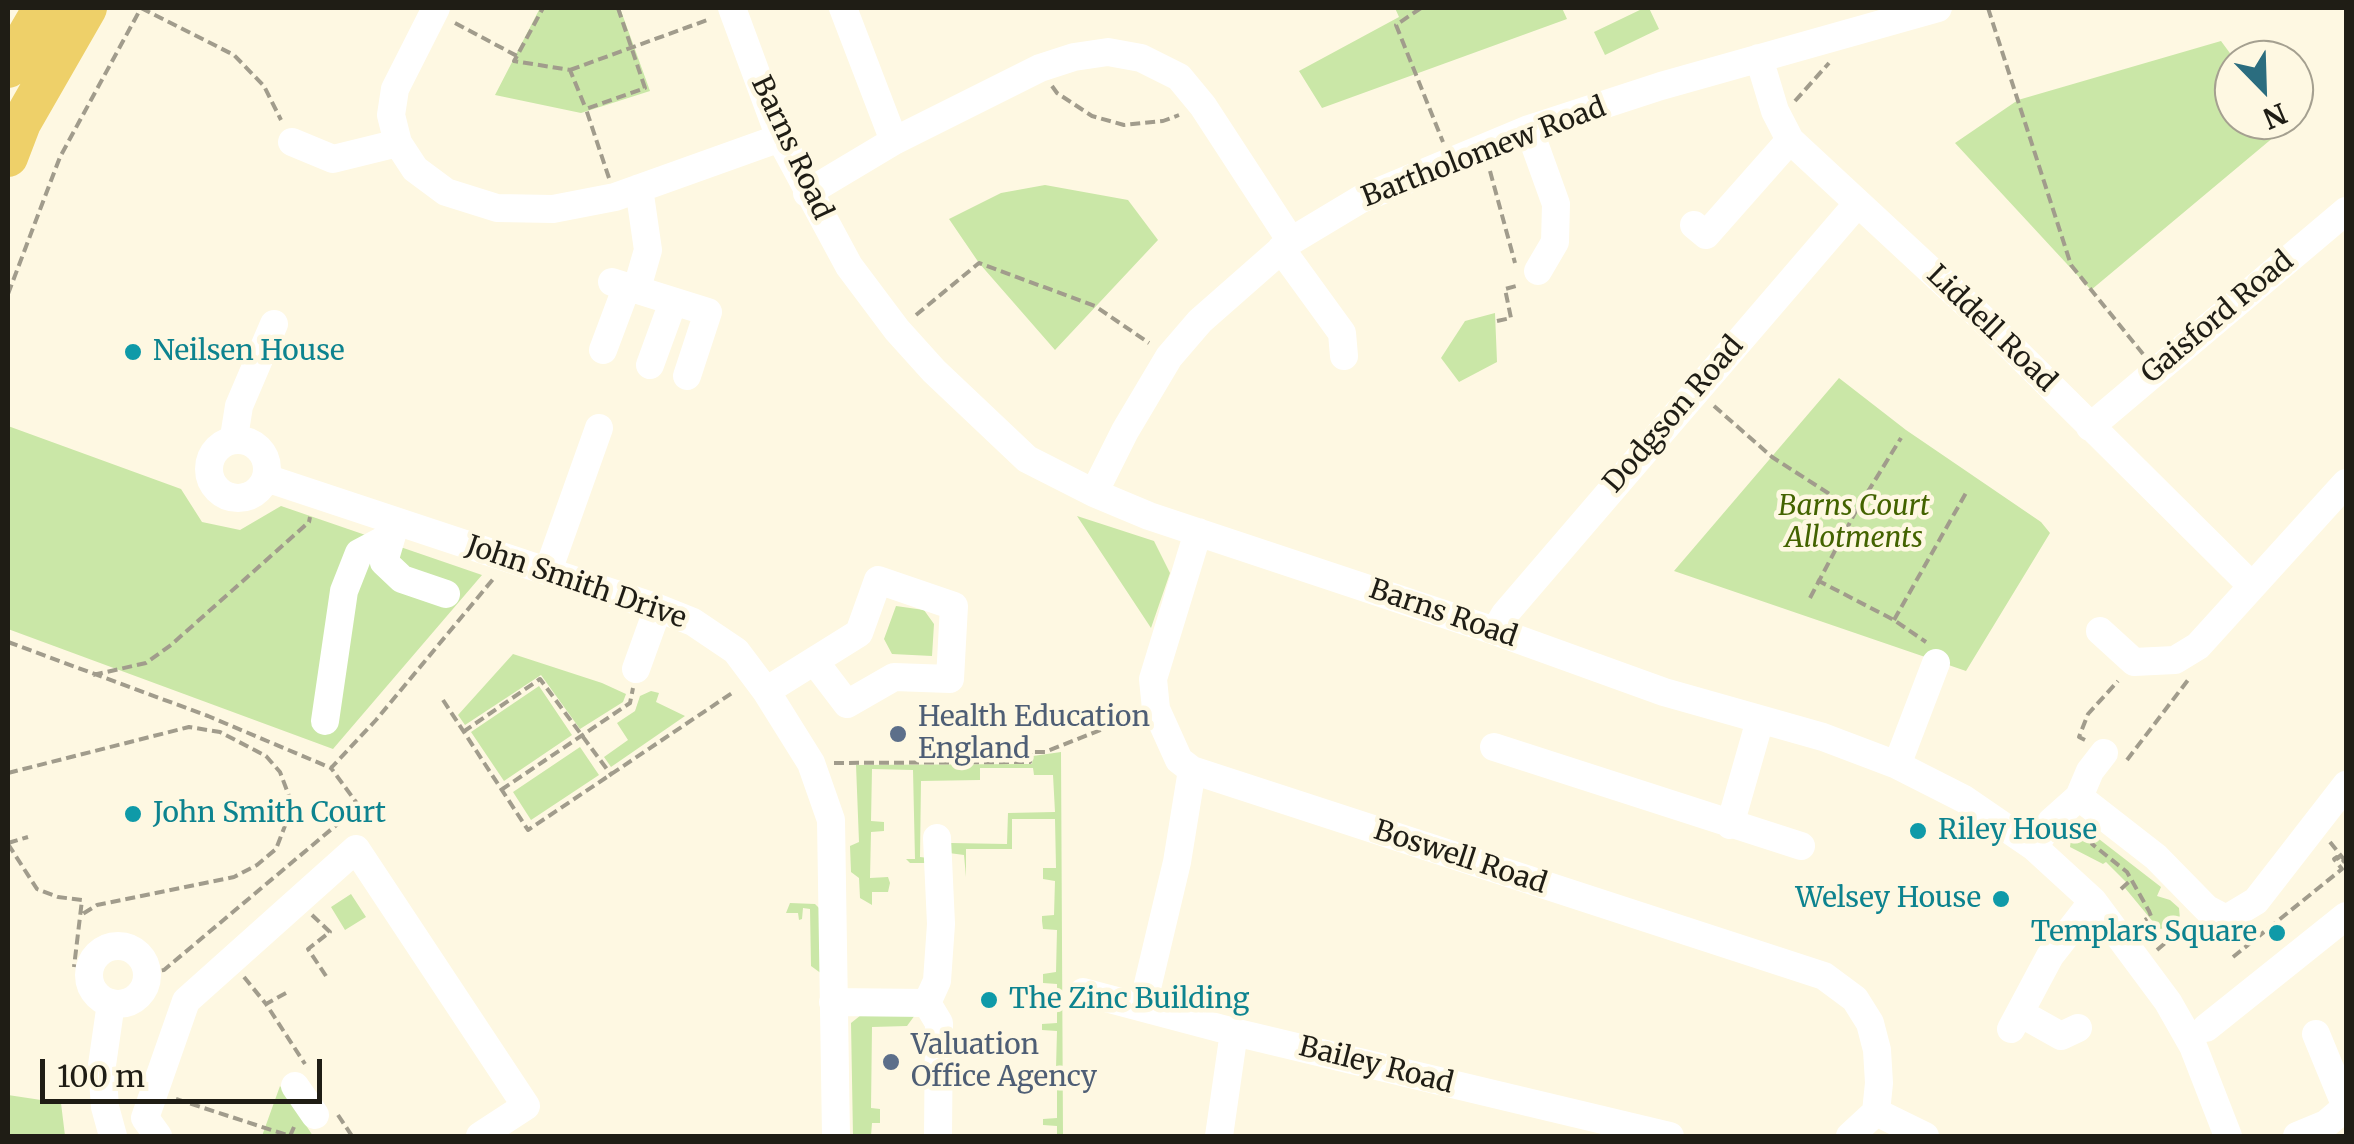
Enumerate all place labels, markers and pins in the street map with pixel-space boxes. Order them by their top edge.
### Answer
place label: Neilsen House [153,335,345,369]
marker: Neilsen House [122,341,144,363]
place label: Health Education England [918,701,1150,767]
marker: Health Education England [887,723,909,745]
place label: John Smith Court [153,797,386,831]
marker: John Smith Court [122,803,144,825]
place label: Riley House [1938,814,2097,848]
marker: Riley House [1907,820,1929,842]
place label: Welsey House [1795,882,1981,916]
marker: Welsey House [1990,888,2012,910]
place label: Templars Square [2031,916,2257,950]
marker: Templars Square [2266,922,2288,944]
place label: The Zinc Building [1009,983,1249,1017]
marker: The Zinc Building [978,989,1000,1011]
place label: Valuation Office Agency [911,1029,1097,1095]
marker: Valuation Office Agency [880,1051,902,1073]

